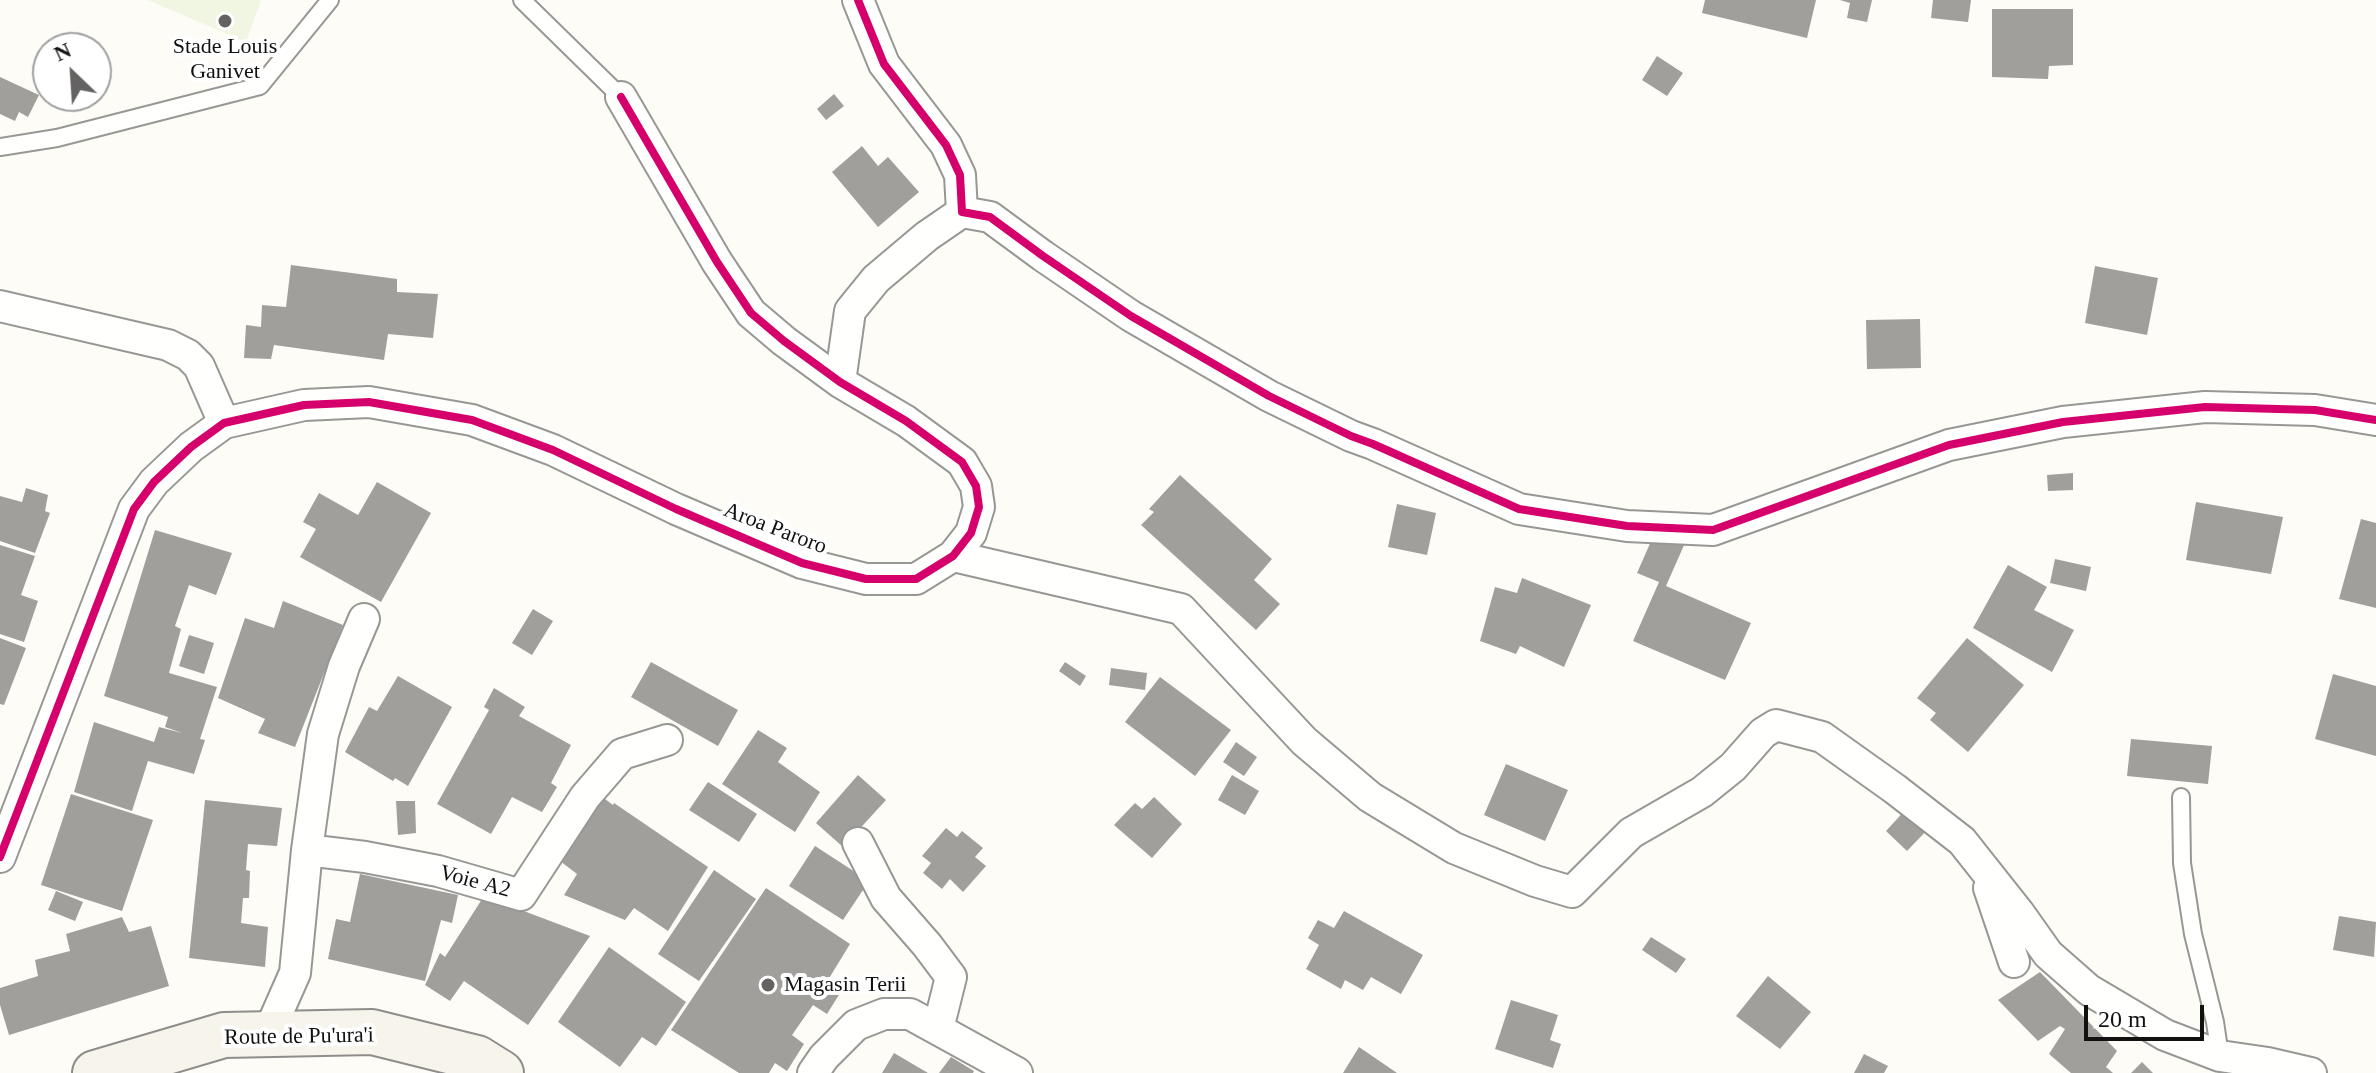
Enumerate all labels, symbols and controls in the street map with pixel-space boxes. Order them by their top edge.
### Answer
marker: Stade Louis Ganivet [216,12,234,30]
north arrow [32,32,112,112]
place label: Stade Louis Ganivet [173,34,277,86]
text: N [50,37,75,66]
street label: Aroa Paroro [720,497,830,561]
street label: Voie A2 [437,860,513,904]
place label: Magasin Terii [784,972,906,998]
marker: Magasin Terii [759,976,777,994]
scale bar [2088,989,2208,1039]
text: 20 m [2098,1006,2147,1032]
street label: Route de Pu'ura'i [224,1022,374,1052]

